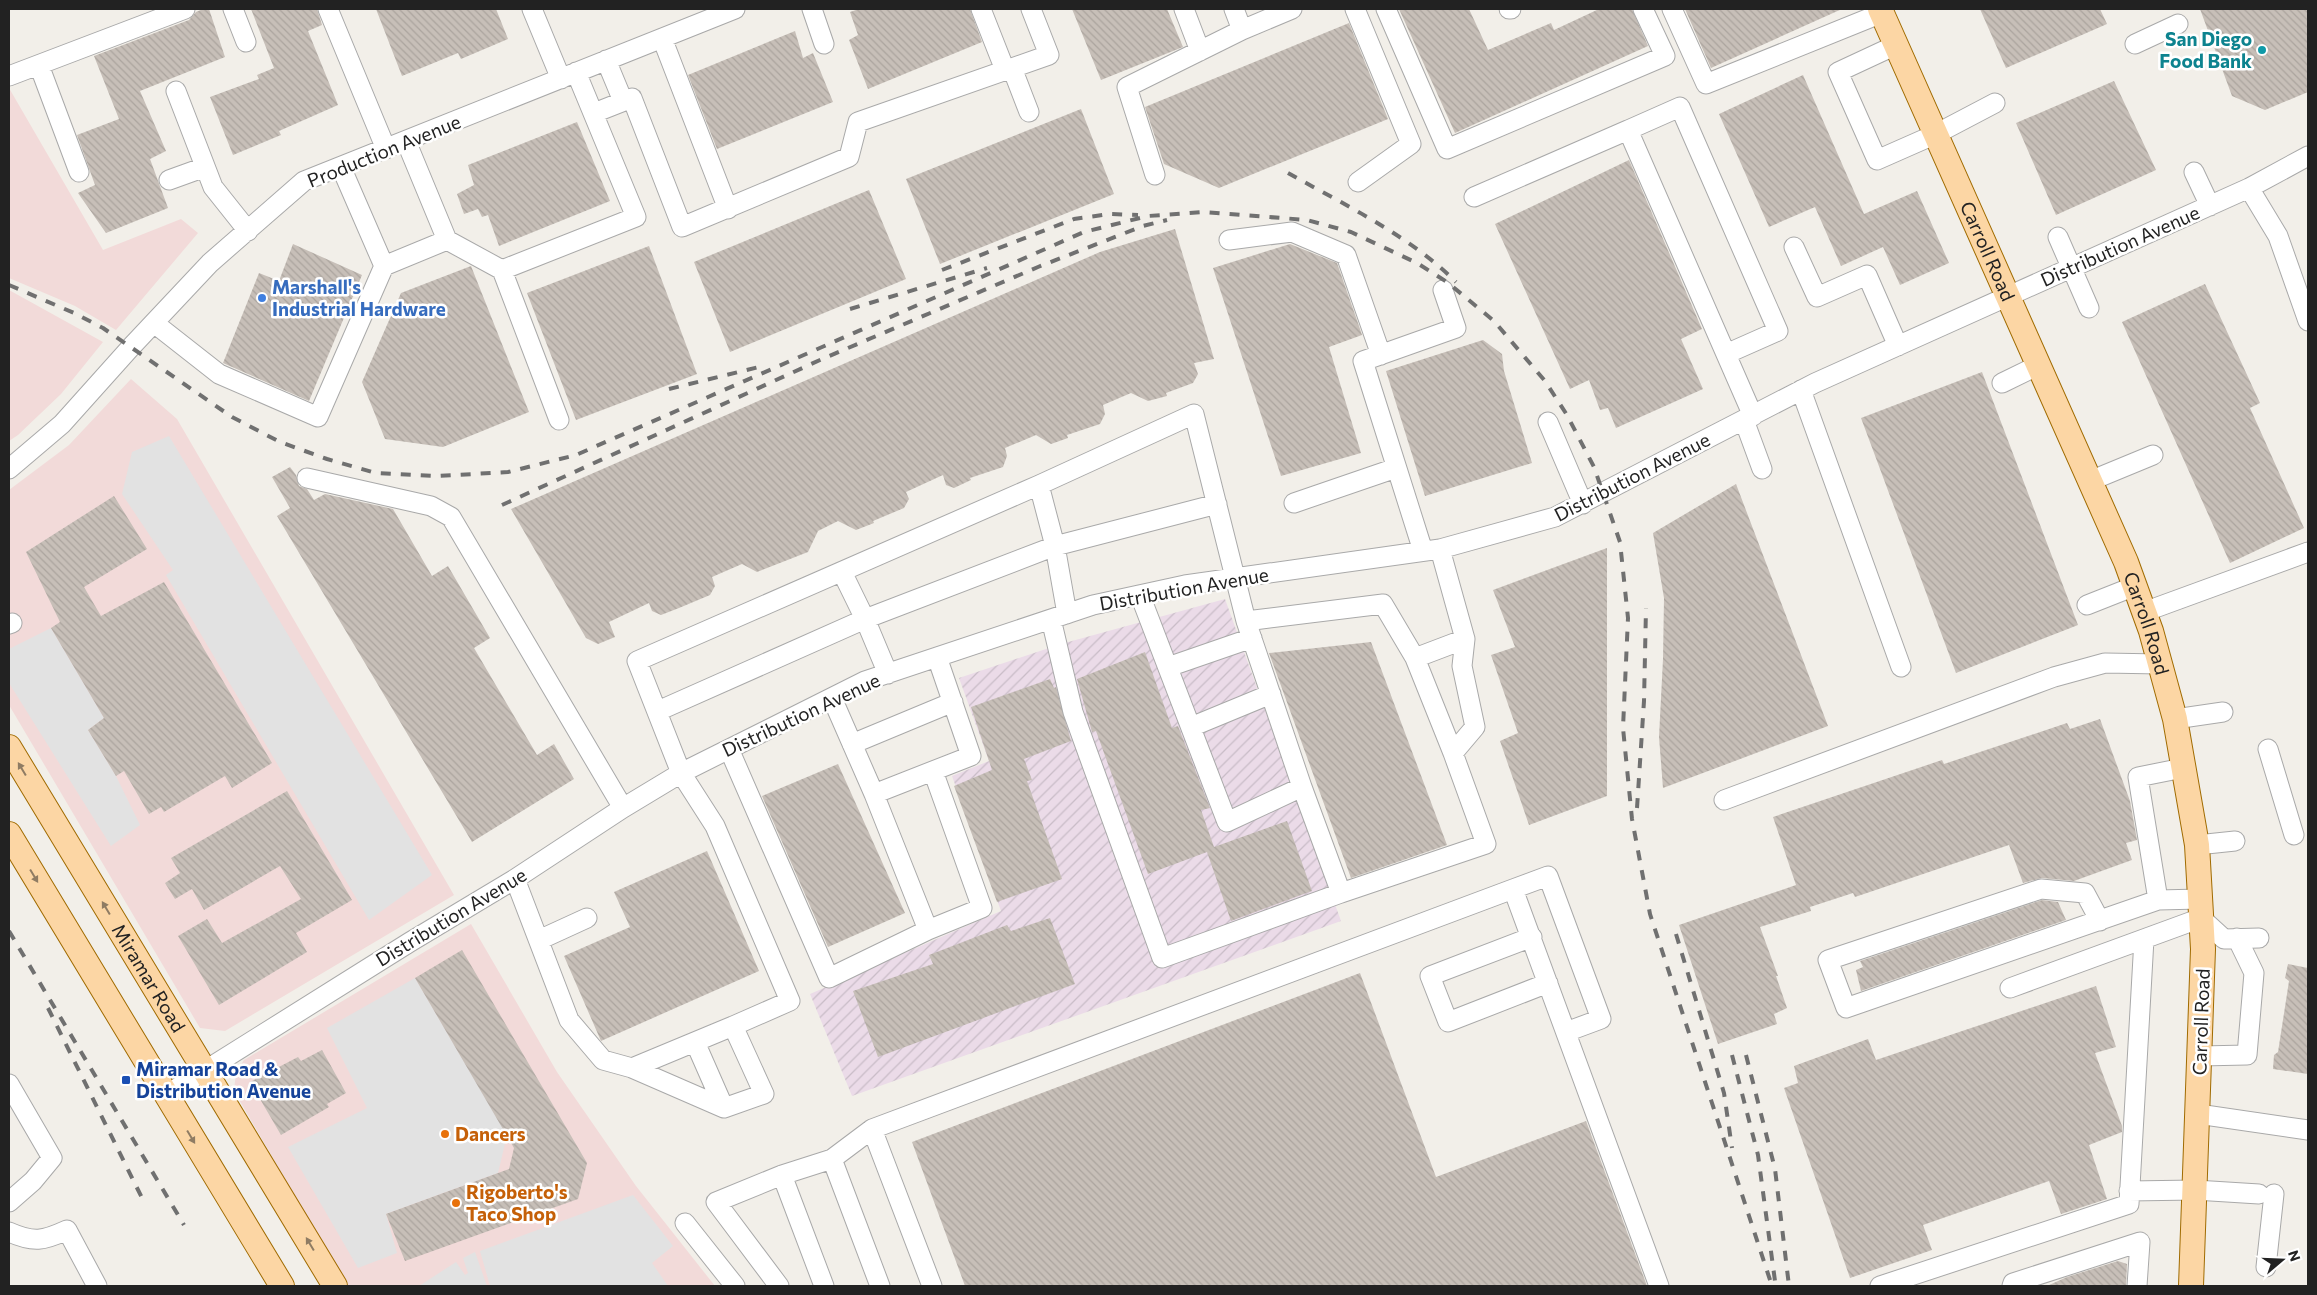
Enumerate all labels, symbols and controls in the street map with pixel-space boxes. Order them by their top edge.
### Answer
place label: San Diego Food Bank [2159,27,2252,72]
marker: San Diego Food Bank [2256,44,2268,56]
street label: Production Avenue [304,109,464,192]
street label: Carroll Road [1956,197,2020,304]
street label: Distribution Avenue [2037,200,2203,291]
place label: Marshall's Industrial Hardware [272,275,446,320]
marker: Marshall's Industrial Hardware [256,292,268,304]
street label: Distribution Avenue [1550,427,1713,526]
street label: Distribution Avenue [1097,562,1270,615]
street label: Carroll Road [2120,569,2174,677]
street label: Distribution Avenue [718,668,883,761]
one-way arrow [18,763,27,776]
street label: Distribution Avenue [371,863,530,971]
one-way arrow [29,869,38,882]
one-way arrow [101,902,111,915]
street label: Miramar Road [108,919,191,1036]
street label: Carroll Road [2187,968,2214,1076]
place label: Miramar Road & Distribution Avenue [136,1057,311,1102]
marker: Miramar Road & Distribution Avenue [120,1074,132,1086]
place label: Dancers [455,1122,526,1145]
marker: Dancers [439,1128,451,1140]
one-way arrow [186,1130,195,1143]
place label: Rigoberto's Taco Shop [466,1180,568,1225]
marker: Rigoberto's Taco Shop [450,1197,462,1209]
north arrow [2257,1235,2307,1285]
one-way arrow [306,1238,315,1251]
text: N [2285,1248,2305,1263]

